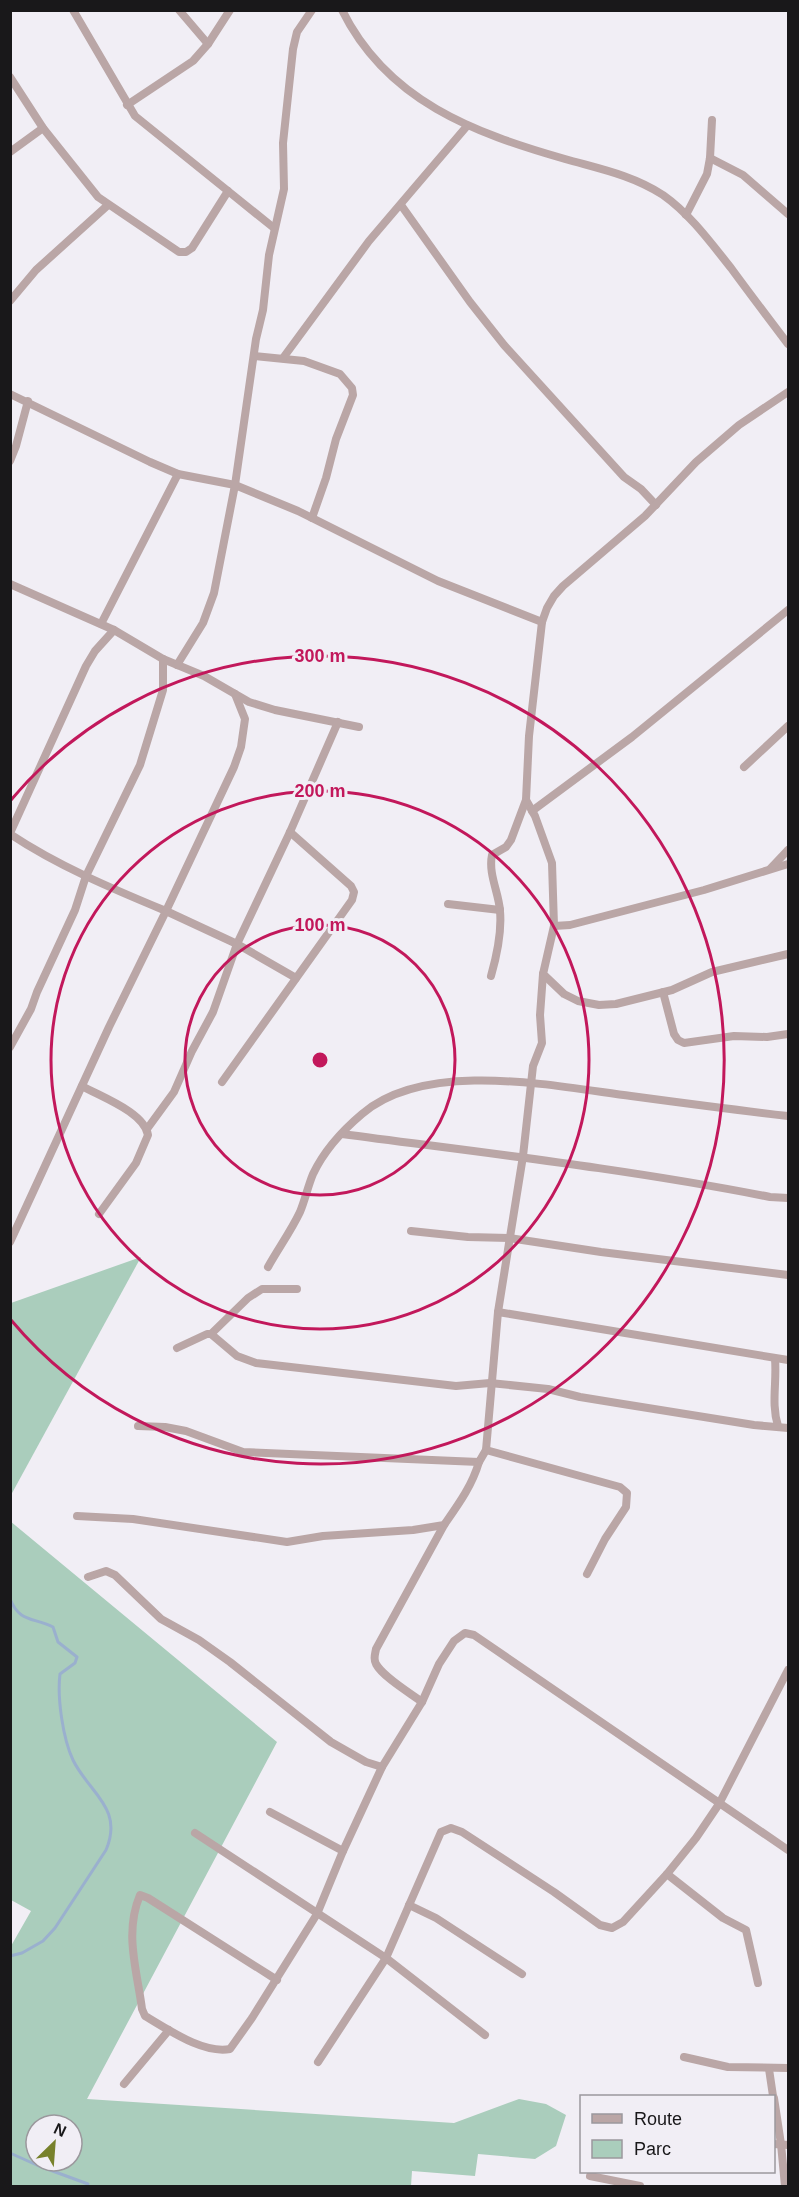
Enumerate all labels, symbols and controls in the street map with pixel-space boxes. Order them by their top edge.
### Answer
text: 300 m [294,646,346,666]
text: 200 m [294,781,346,801]
text: 100 m [294,915,346,935]
centre of rings [310,1050,330,1070]
legend [580,2095,775,2173]
text: Route [634,2109,682,2129]
north arrow [24,2113,84,2173]
text: N [51,2120,69,2140]
text: Parc [634,2139,671,2159]

